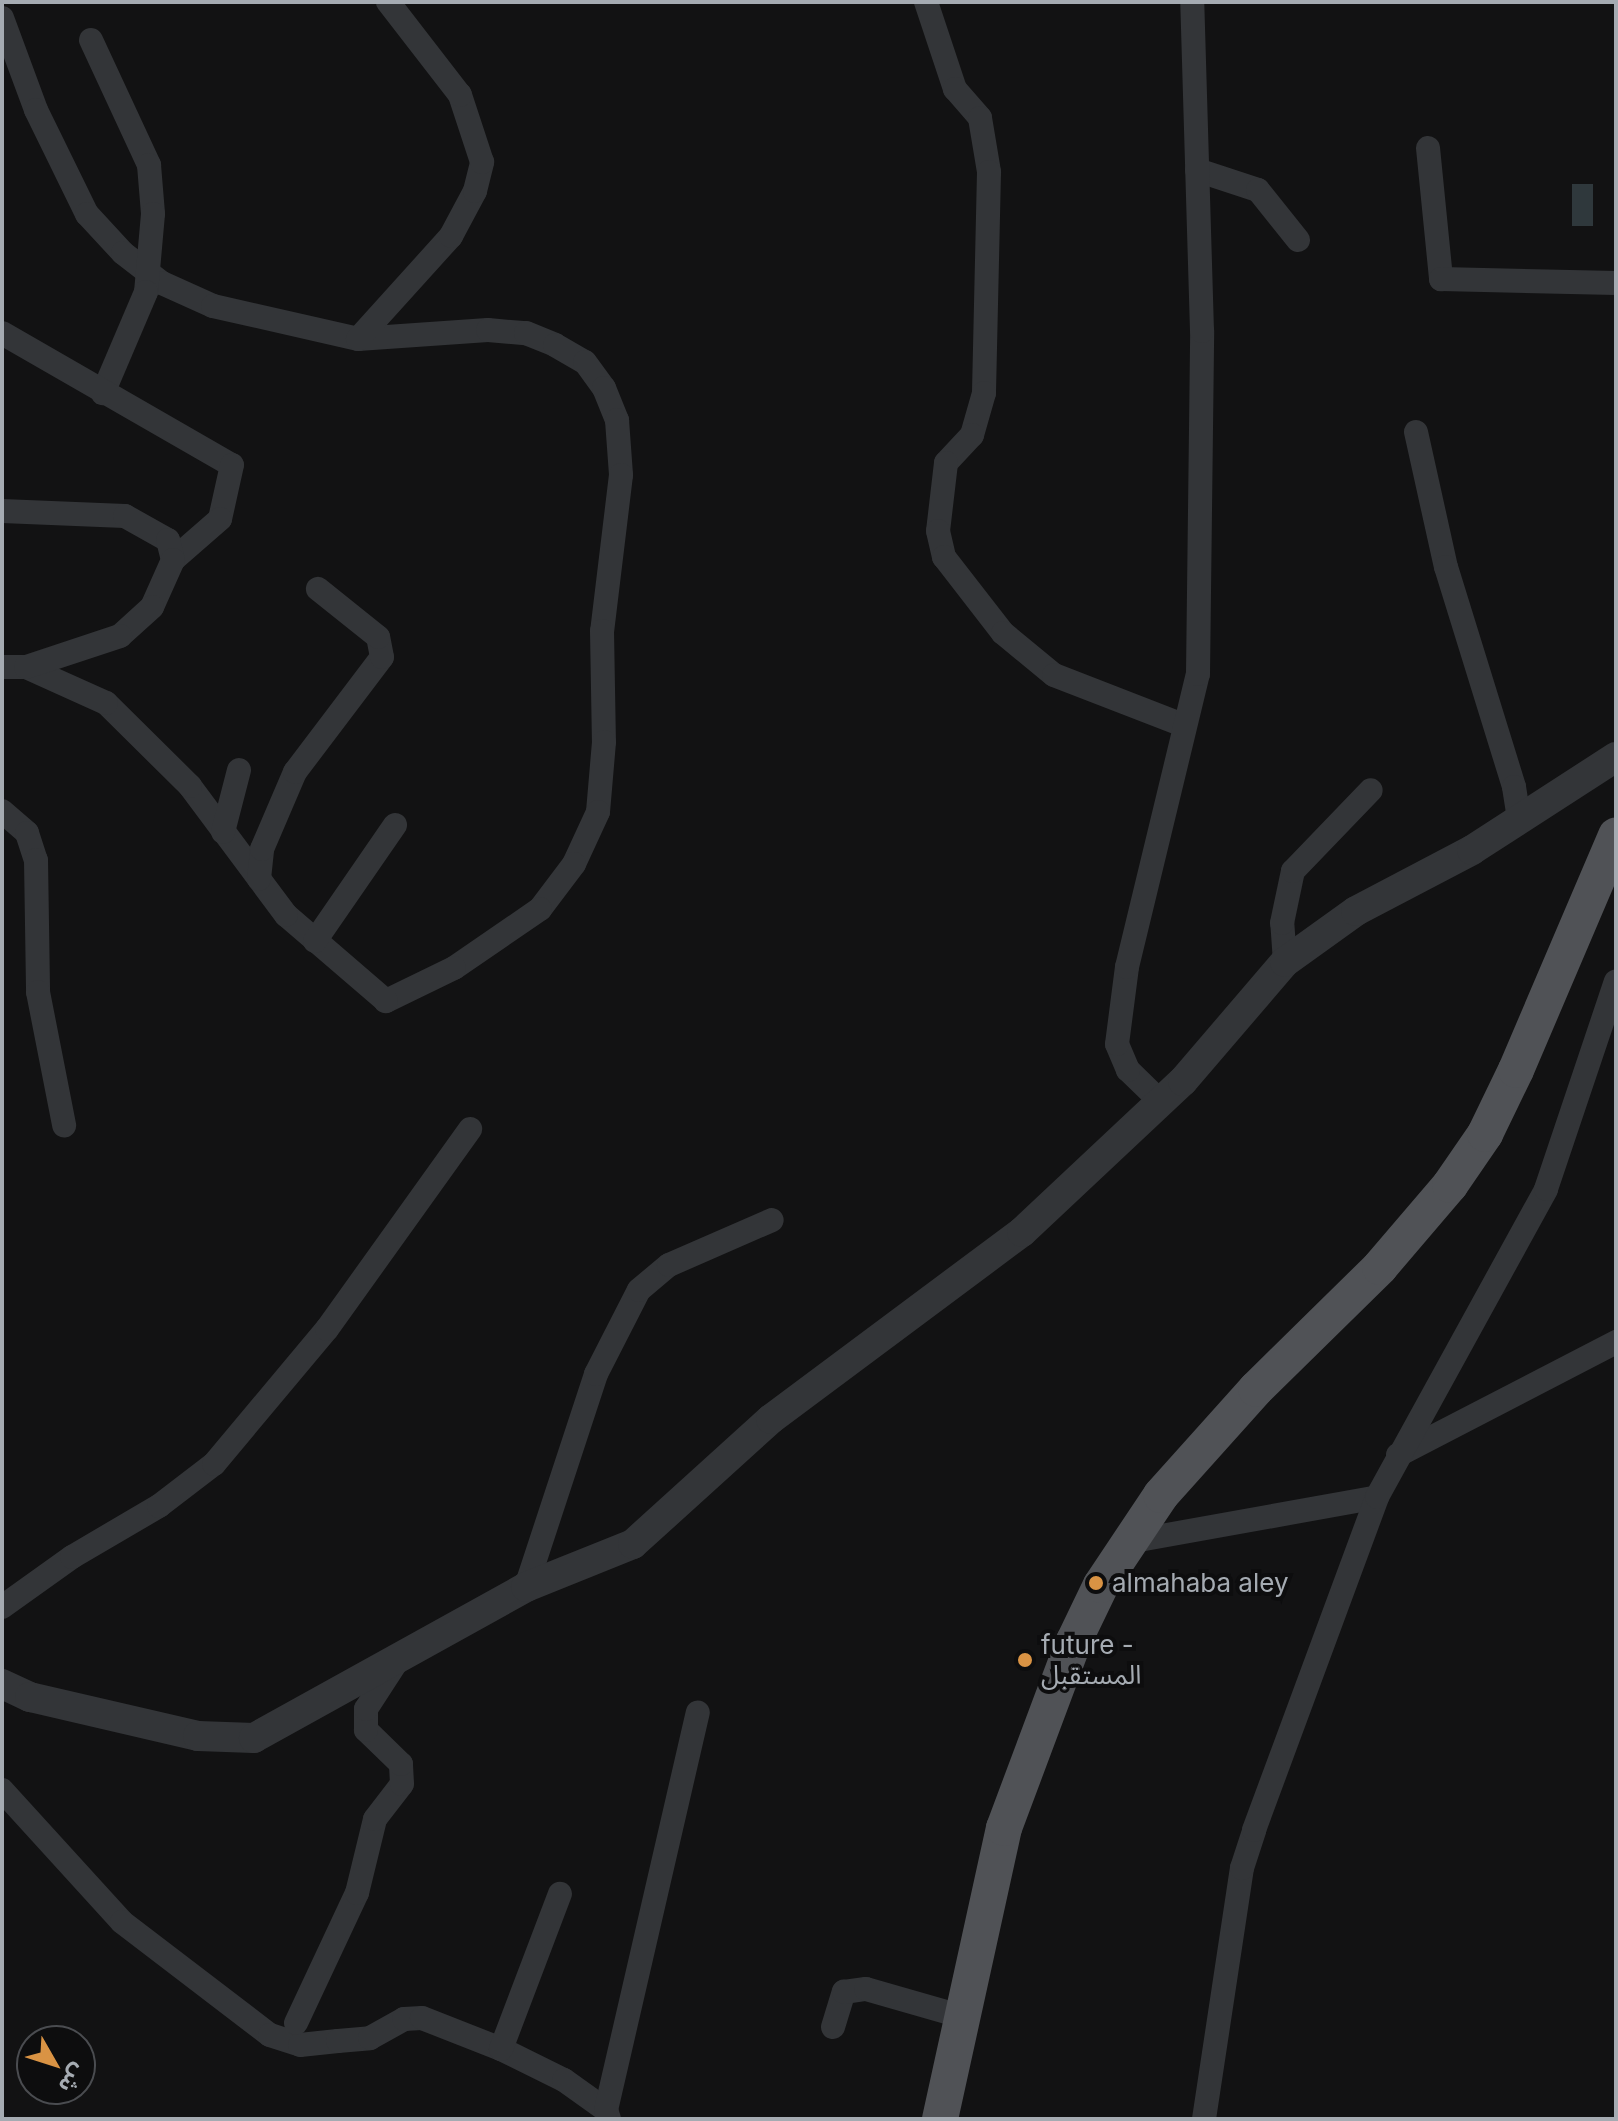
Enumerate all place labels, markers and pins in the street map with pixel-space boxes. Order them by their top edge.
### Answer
place label: almahaba aley [1112,1567,1288,1599]
marker: almahaba aley [1087,1574,1105,1592]
place label: future - المستقبل [1041,1629,1142,1690]
marker: future - المستقبل [1016,1651,1034,1669]

